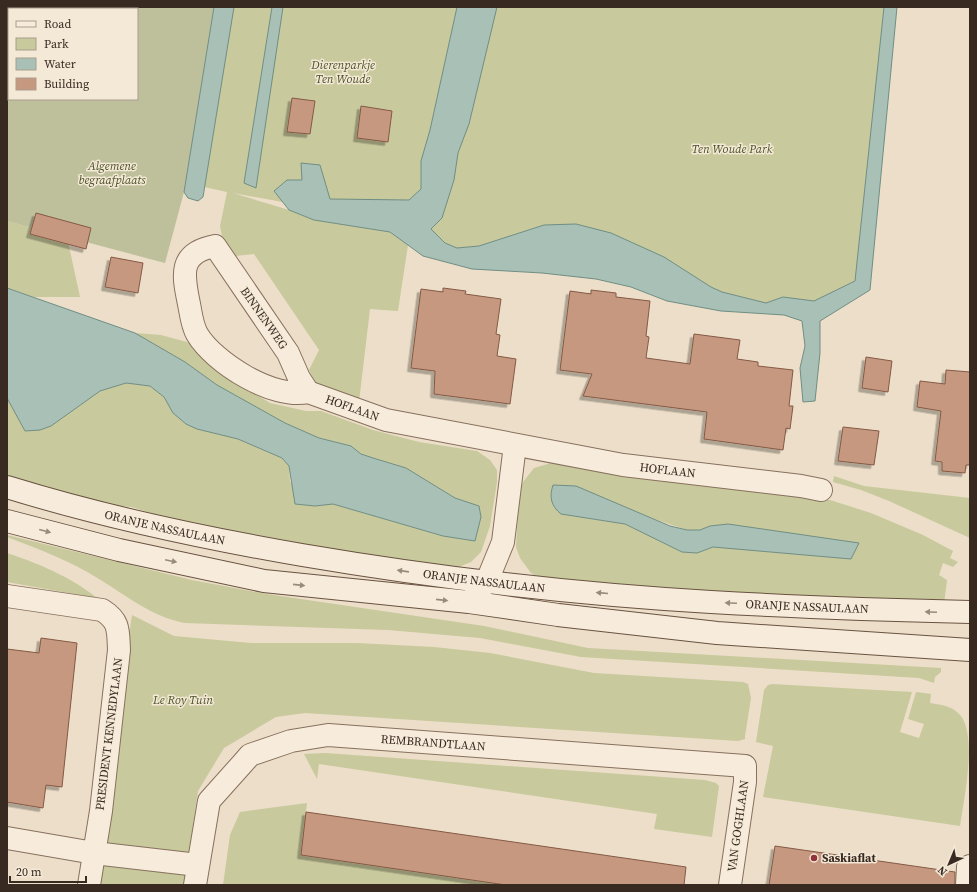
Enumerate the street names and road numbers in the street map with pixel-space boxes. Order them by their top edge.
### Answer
street label: BINNENWEG [237,284,291,352]
street label: HOFLAAN [323,391,382,425]
street label: HOFLAAN [639,459,697,482]
street label: ORANJE NASSAULAAN [103,506,227,549]
street label: ORANJE NASSAULAAN [422,566,546,596]
street label: ORANJE NASSAULAAN [745,596,869,617]
street label: PRESIDENT KENNEDYLAAN [92,657,126,811]
street label: REMBRANDTLAAN [380,731,486,755]
street label: VAN GOGHLAAN [724,779,752,873]

